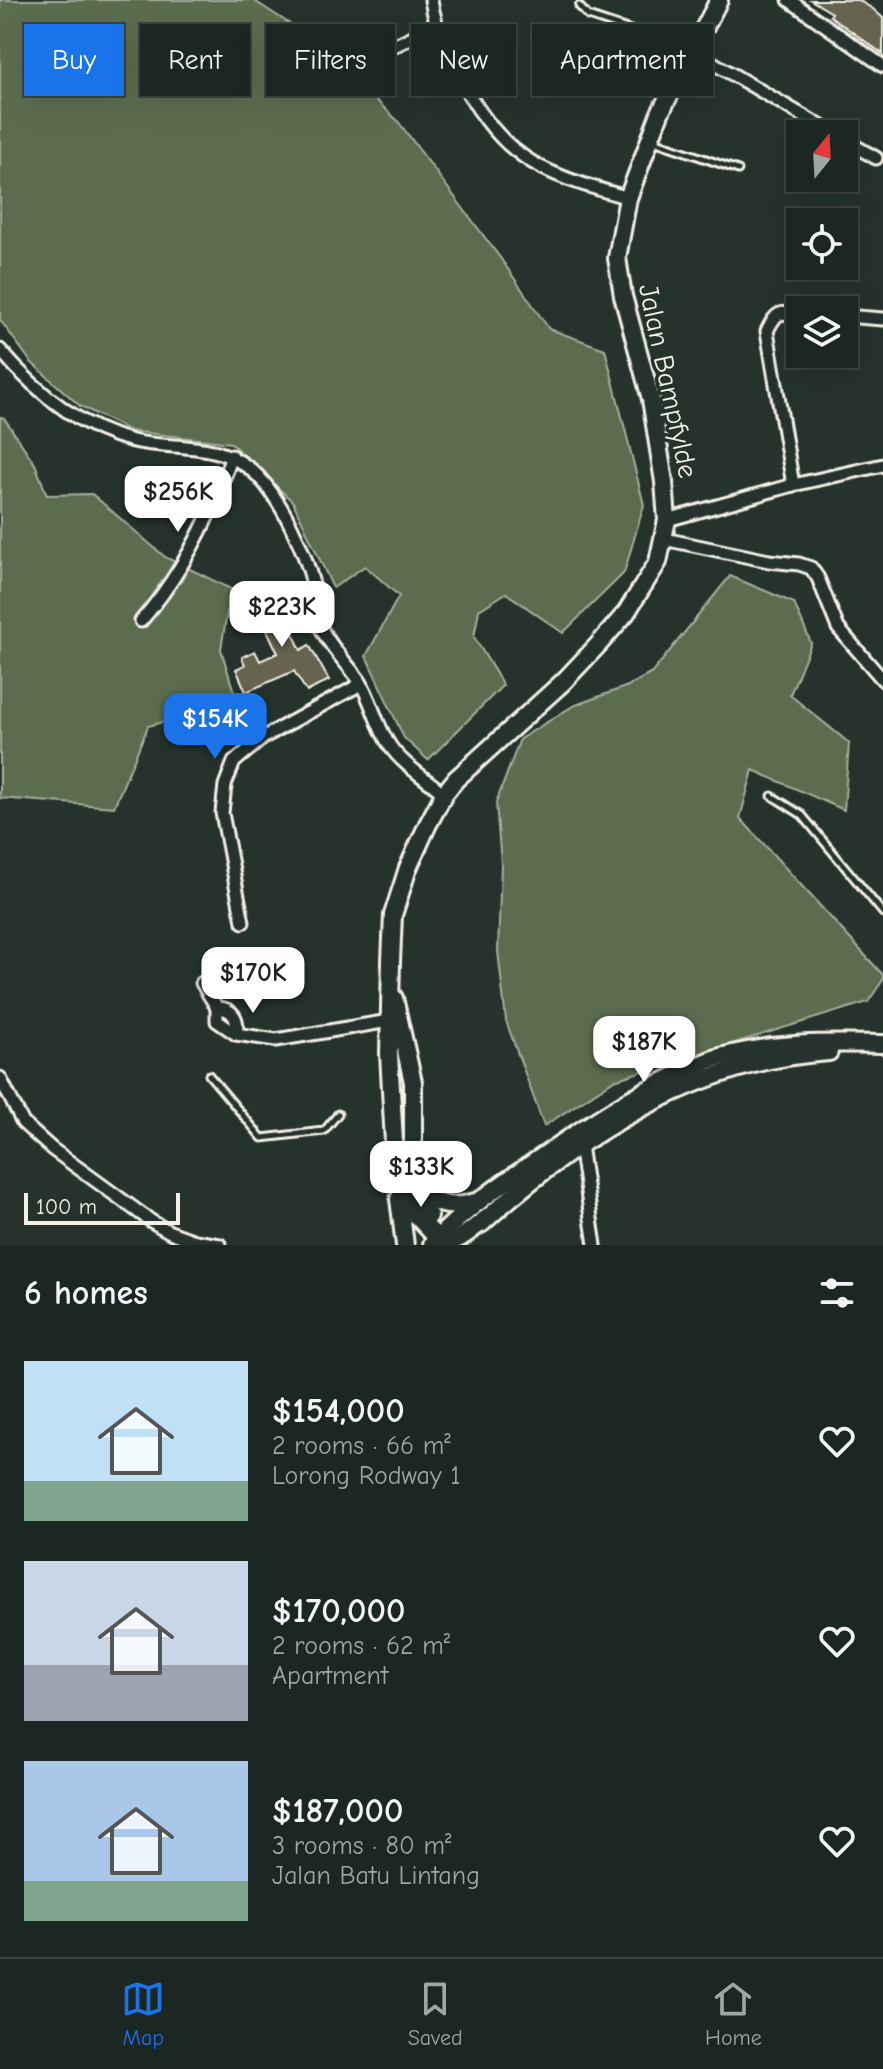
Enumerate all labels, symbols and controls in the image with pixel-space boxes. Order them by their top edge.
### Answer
chip: Buy [24,24,124,96]
chip: Rent [140,24,250,96]
chip: Filters [266,24,395,96]
chip: New [411,24,516,96]
chip: Apartment [532,24,713,96]
north arrow [786,120,858,192]
map controls [786,120,858,368]
button: locate [786,208,858,280]
street label: Jalan Bampfylde [632,281,704,481]
button: layers [786,296,858,368]
pin: $256K [122,466,234,534]
text: $256K [143,477,213,507]
pin: $223K [226,581,338,649]
text: $223K [247,592,317,622]
pin: $154K [159,693,271,761]
text: $154K [182,704,248,734]
pin: $170K [197,947,309,1015]
text: $170K [219,958,287,988]
pin: $187K [588,1016,700,1084]
text: $187K [611,1027,677,1057]
pin: $133K [365,1141,477,1209]
text: $133K [388,1152,454,1182]
scale bar [24,1189,180,1225]
text: 100 m [36,1194,97,1220]
icon: filters [815,1271,859,1315]
text: 6 homes [24,1273,148,1313]
text: $154,000 [272,1391,405,1431]
icon: home [88,1393,184,1489]
icon: heart [815,1419,859,1463]
text: 2 rooms · 66 m² [272,1431,451,1461]
text: Lorong Rodway 1 [272,1461,461,1491]
text: $170,000 [272,1591,405,1631]
icon: home [88,1593,184,1689]
icon: heart [815,1619,859,1663]
text: 2 rooms · 62 m² [272,1631,450,1661]
text: Apartment [272,1661,388,1691]
text: $187,000 [272,1791,403,1831]
icon: home [88,1793,184,1889]
icon: heart [815,1819,859,1863]
text: 3 rooms · 80 m² [272,1831,451,1861]
text: Jalan Batu Lintang [272,1861,480,1891]
tab: Map [121,1977,165,2051]
tab: Saved [408,1977,463,2051]
tab: Home [705,1977,762,2051]

